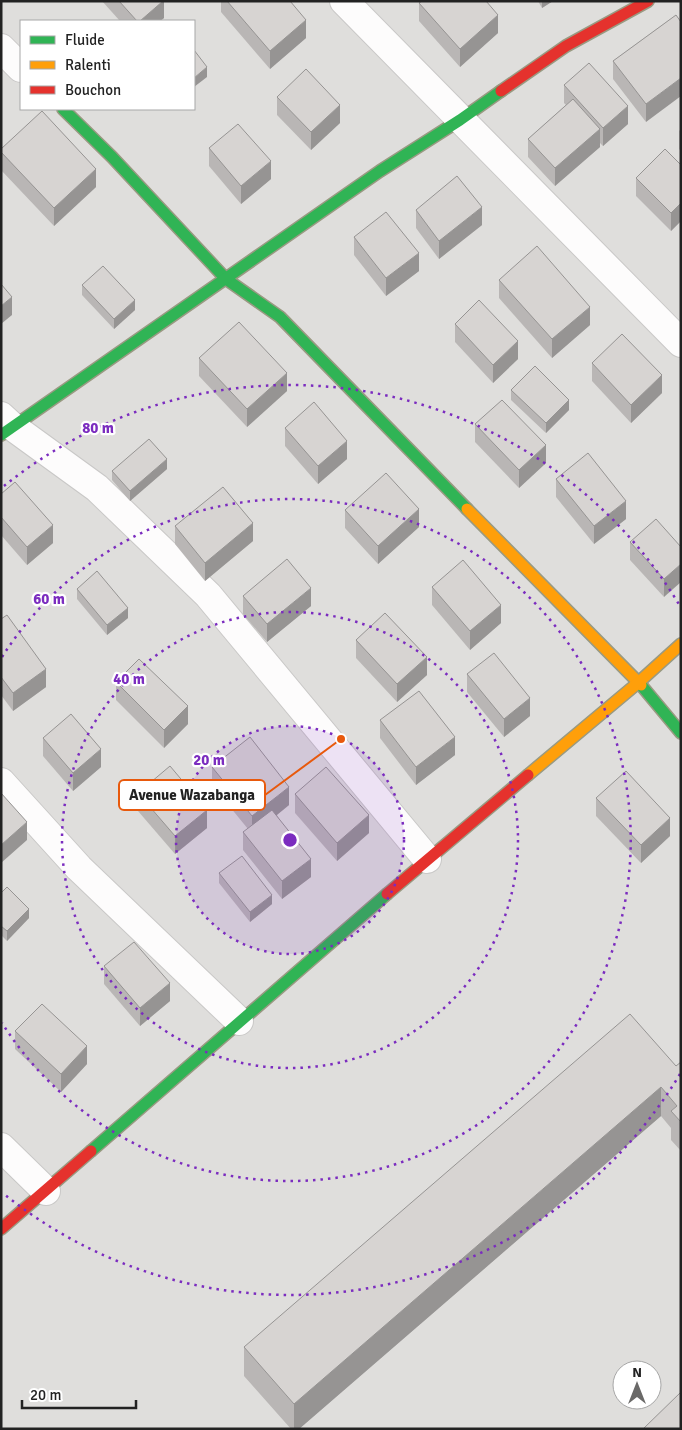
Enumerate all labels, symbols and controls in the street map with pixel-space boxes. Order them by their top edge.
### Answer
legend [20,20,195,110]
text: Fluide [65,31,105,49]
text: Ralenti [65,56,111,74]
text: Bouchon [65,81,121,99]
text: 80 m [82,419,114,437]
text: 60 m [33,590,65,608]
text: 40 m [113,670,145,688]
text: 20 m [193,751,225,769]
callout: Avenue Wazabanga [119,780,265,810]
text: Avenue Wazabanga [129,786,255,804]
centre of rings [281,831,299,849]
north arrow [612,1360,662,1410]
text: N [632,1364,642,1381]
scale bar [22,1378,136,1410]
text: 20 m [30,1386,61,1404]

